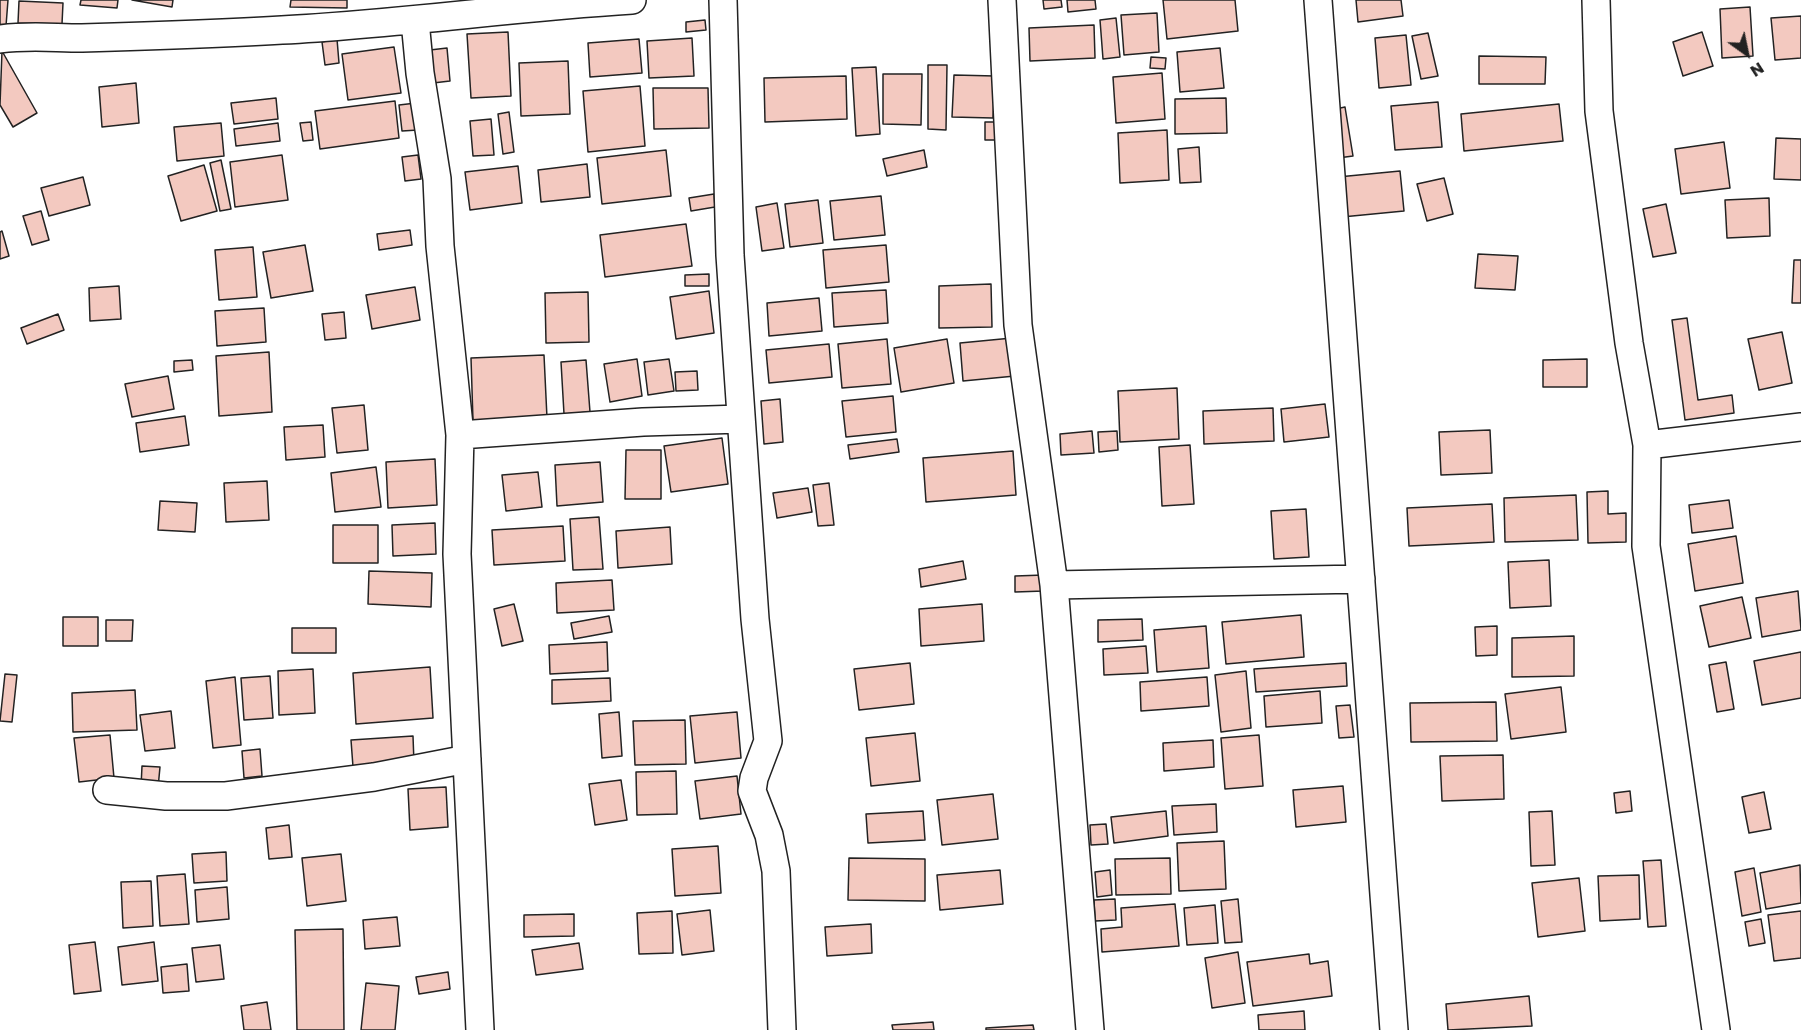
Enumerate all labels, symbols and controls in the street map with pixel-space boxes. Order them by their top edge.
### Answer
north arrow [1717,24,1777,84]
text: N [1746,57,1768,82]

